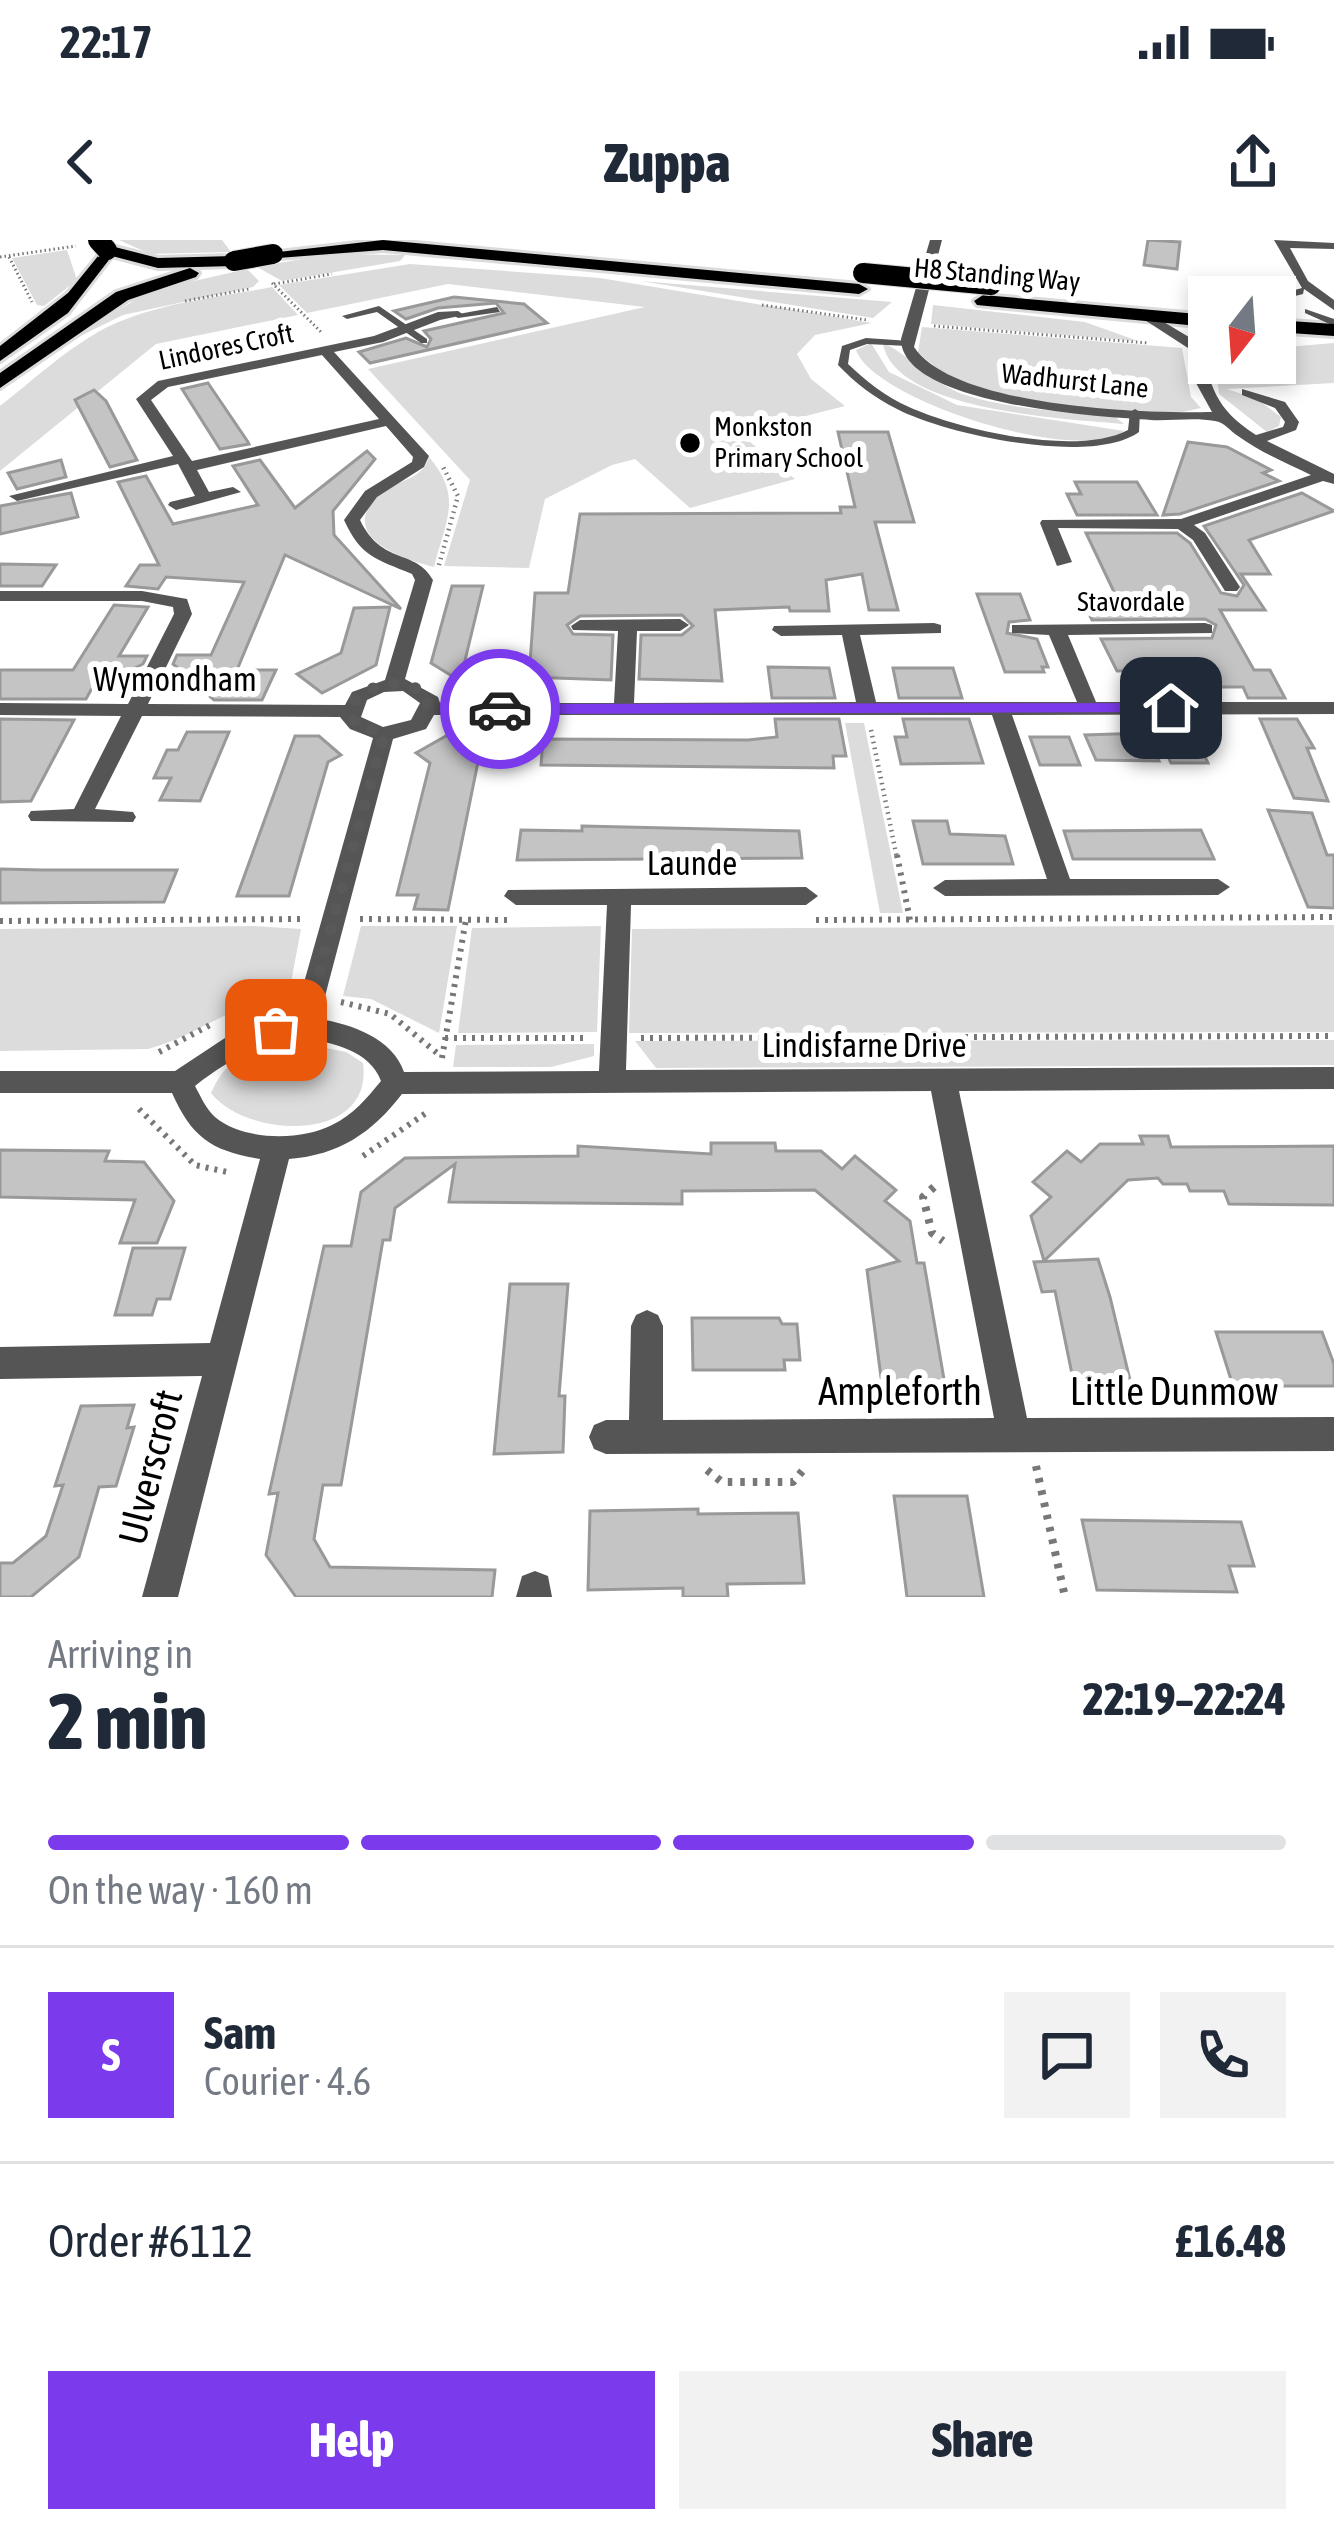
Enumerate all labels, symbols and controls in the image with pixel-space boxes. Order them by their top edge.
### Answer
text: 22:17 [60,16,153,68]
icon: back [48,129,114,195]
icon: share [1220,129,1286,195]
text: Zuppa [604,132,730,193]
street label: H8 Standing Way [913,252,1081,297]
north arrow [1188,276,1296,384]
map controls [1188,276,1296,384]
street label: Lindores Croft [156,317,296,376]
street label: Wadhurst Lane [1000,357,1150,404]
place label: Monkston Primary School [714,411,863,473]
marker: Monkston Primary School [677,430,703,456]
street label: Stavordale [1077,586,1185,617]
courier [440,649,560,769]
pin [1120,657,1222,759]
street label: Wymondham [93,660,257,698]
icon: home [1138,675,1204,741]
icon: car [467,676,533,742]
street label: Launde [647,844,737,882]
pin [225,979,327,1081]
icon: bag [243,997,309,1063]
street label: Lindisfarne Drive [762,1026,967,1064]
street label: Ampleforth [818,1369,982,1413]
street label: Little Dunmow [1070,1369,1278,1413]
street label: Ulverscroft [110,1385,190,1549]
text: Arriving in [48,1632,193,1676]
text: 22:19–22:24 [1083,1673,1286,1725]
text: 2 min [48,1676,207,1766]
text: On the way · 160 m [48,1868,313,1912]
button: chat [1004,1992,1130,2118]
button: phone [1160,1992,1286,2118]
text: Sam [204,2007,276,2059]
text: S [102,2029,120,2081]
text: Courier · 4.6 [204,2059,371,2103]
text: Order #6112 [48,2215,253,2267]
text: £16.48 [1174,2215,1286,2267]
button: Help [48,2371,655,2509]
button: Share [679,2371,1286,2509]

